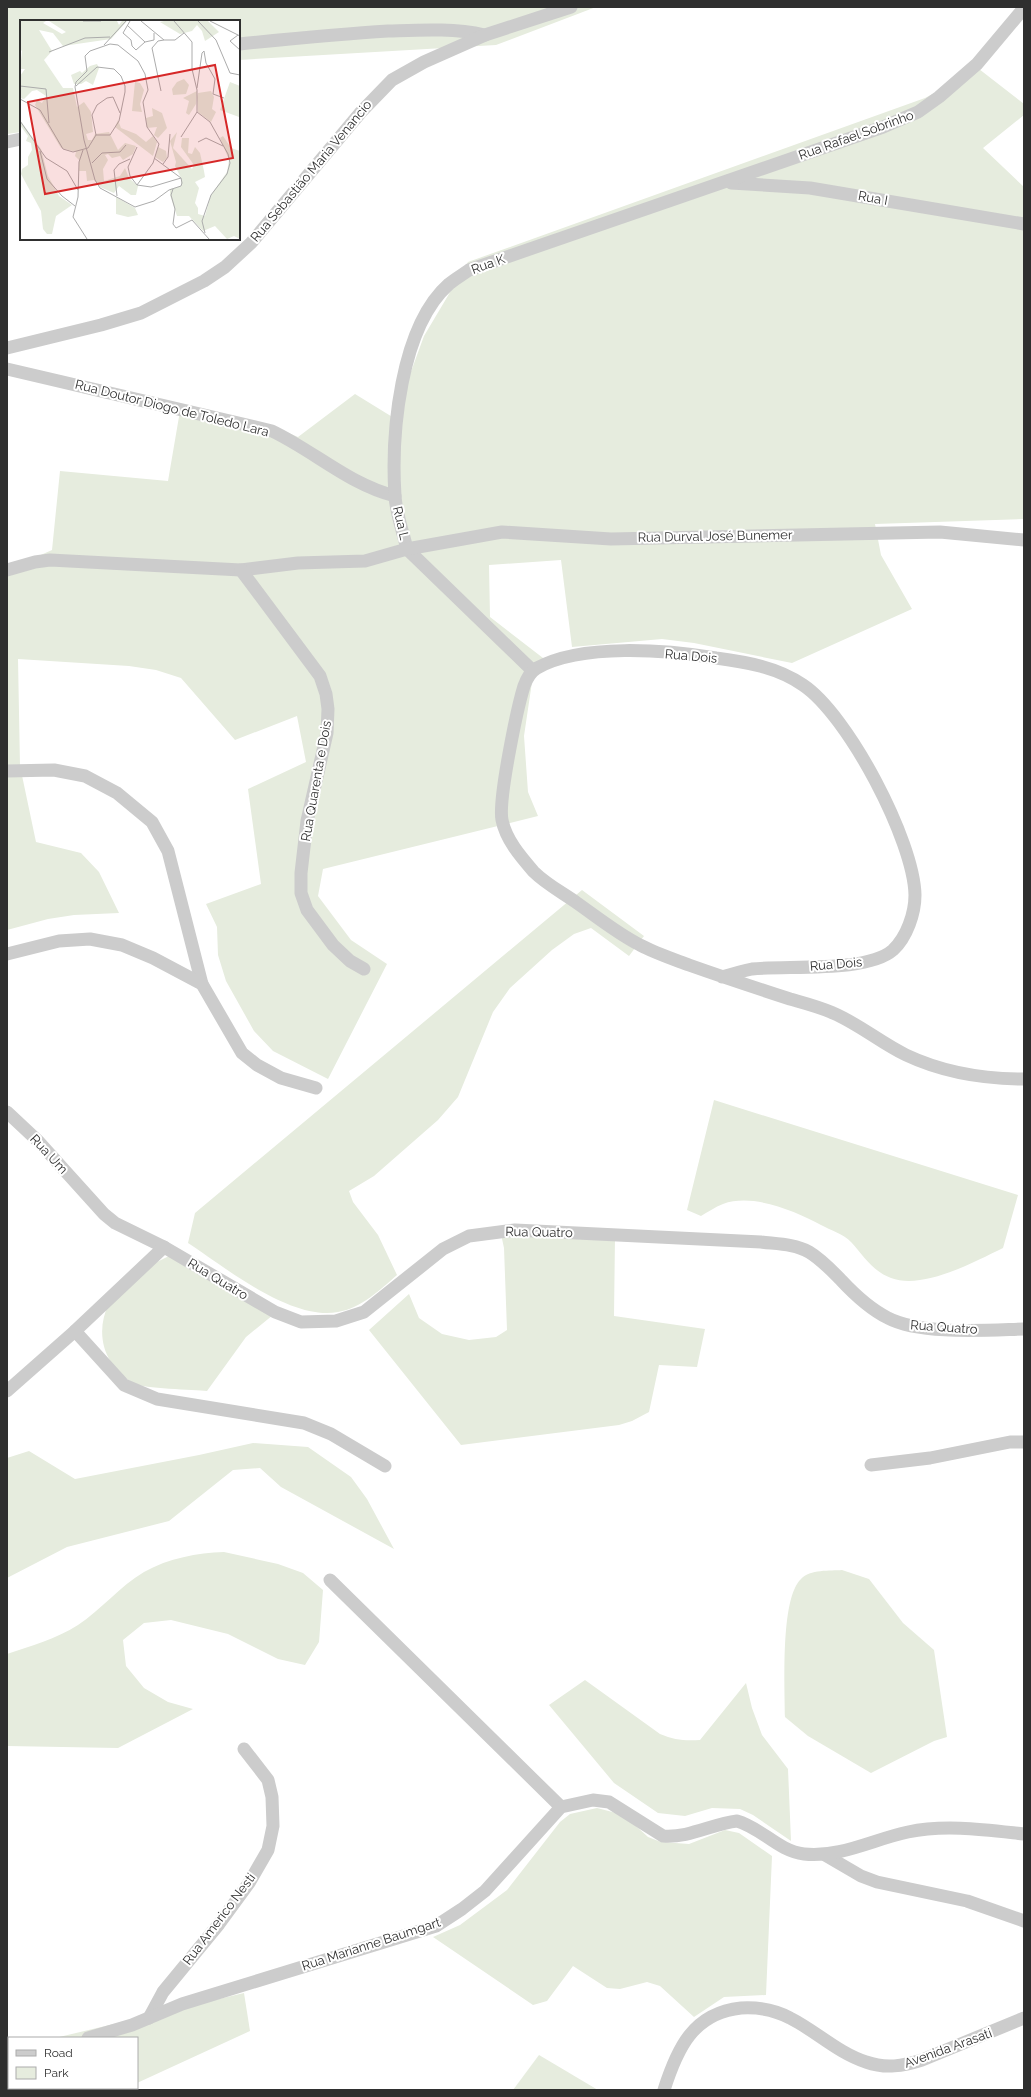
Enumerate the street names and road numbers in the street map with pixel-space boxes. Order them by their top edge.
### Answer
street label: Rua Sebastião Maria Venancio [247,97,375,245]
street label: Rua Rafael Sobrinho [796,107,916,163]
street label: Rua I [857,188,889,208]
street label: Rua K [469,251,508,277]
street label: Rua Doutor Diogo de Toledo Lara [74,377,270,439]
street label: Rua L [390,505,412,542]
street label: Rua Durval José Bunemer [637,527,793,545]
street label: Rua Dois [664,646,718,666]
street label: Rua Quarenta e Dois [298,719,334,843]
street label: Rua Dois [809,954,863,974]
street label: Rua Um [27,1131,71,1177]
street label: Rua Quatro [505,1224,573,1240]
street label: Rua Quatro [185,1255,251,1303]
street label: Rua Quatro [910,1317,978,1337]
street label: Rua Americo Nesti [180,1870,258,1968]
street label: Rua Marianne Baumgart [300,1914,443,1974]
street label: Avenida Arasati [902,2025,994,2071]

